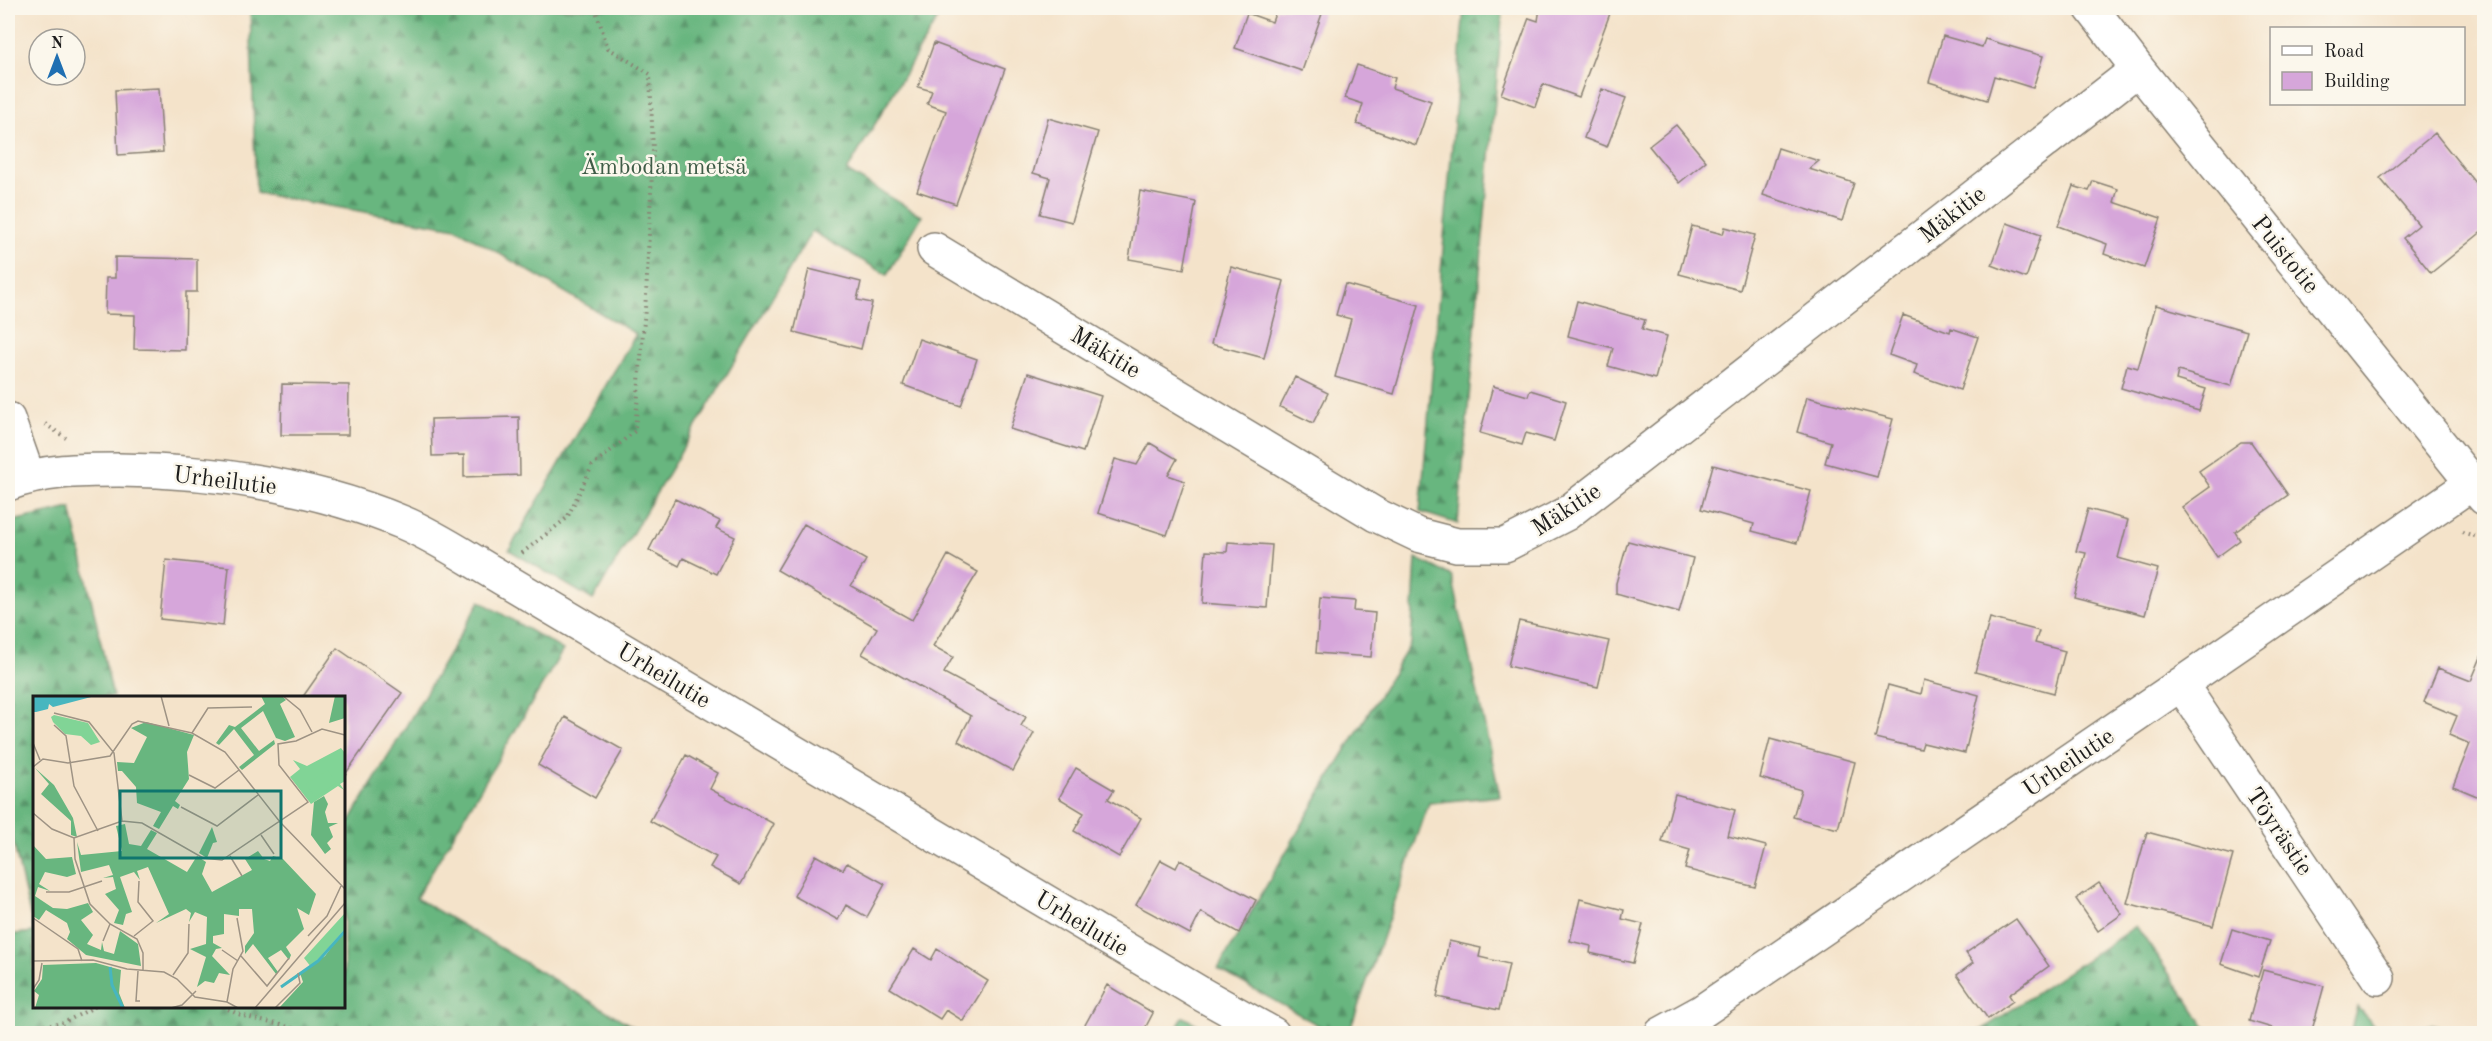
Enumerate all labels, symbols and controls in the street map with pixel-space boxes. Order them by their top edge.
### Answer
north arrow [27,27,87,87]
legend [2270,27,2465,105]
text: N [51,36,64,52]
text: Road [2324,43,2364,61]
text: Building [2324,73,2390,91]
park label: Ämbodan metsä [581,153,747,180]
street label: Mäkitie [1916,182,1991,249]
street label: Puistotie [2246,212,2323,299]
street label: Mäkitie [1066,324,1144,384]
street label: Urheilutie [172,464,278,500]
street label: Mäkitie [1528,480,1606,542]
street label: Urheilutie [612,640,714,714]
inset map [33,696,345,1008]
street label: Urheilutie [2019,725,2119,803]
street label: Töyrästie [2240,784,2316,880]
street label: Urheilutie [1030,888,1132,962]

